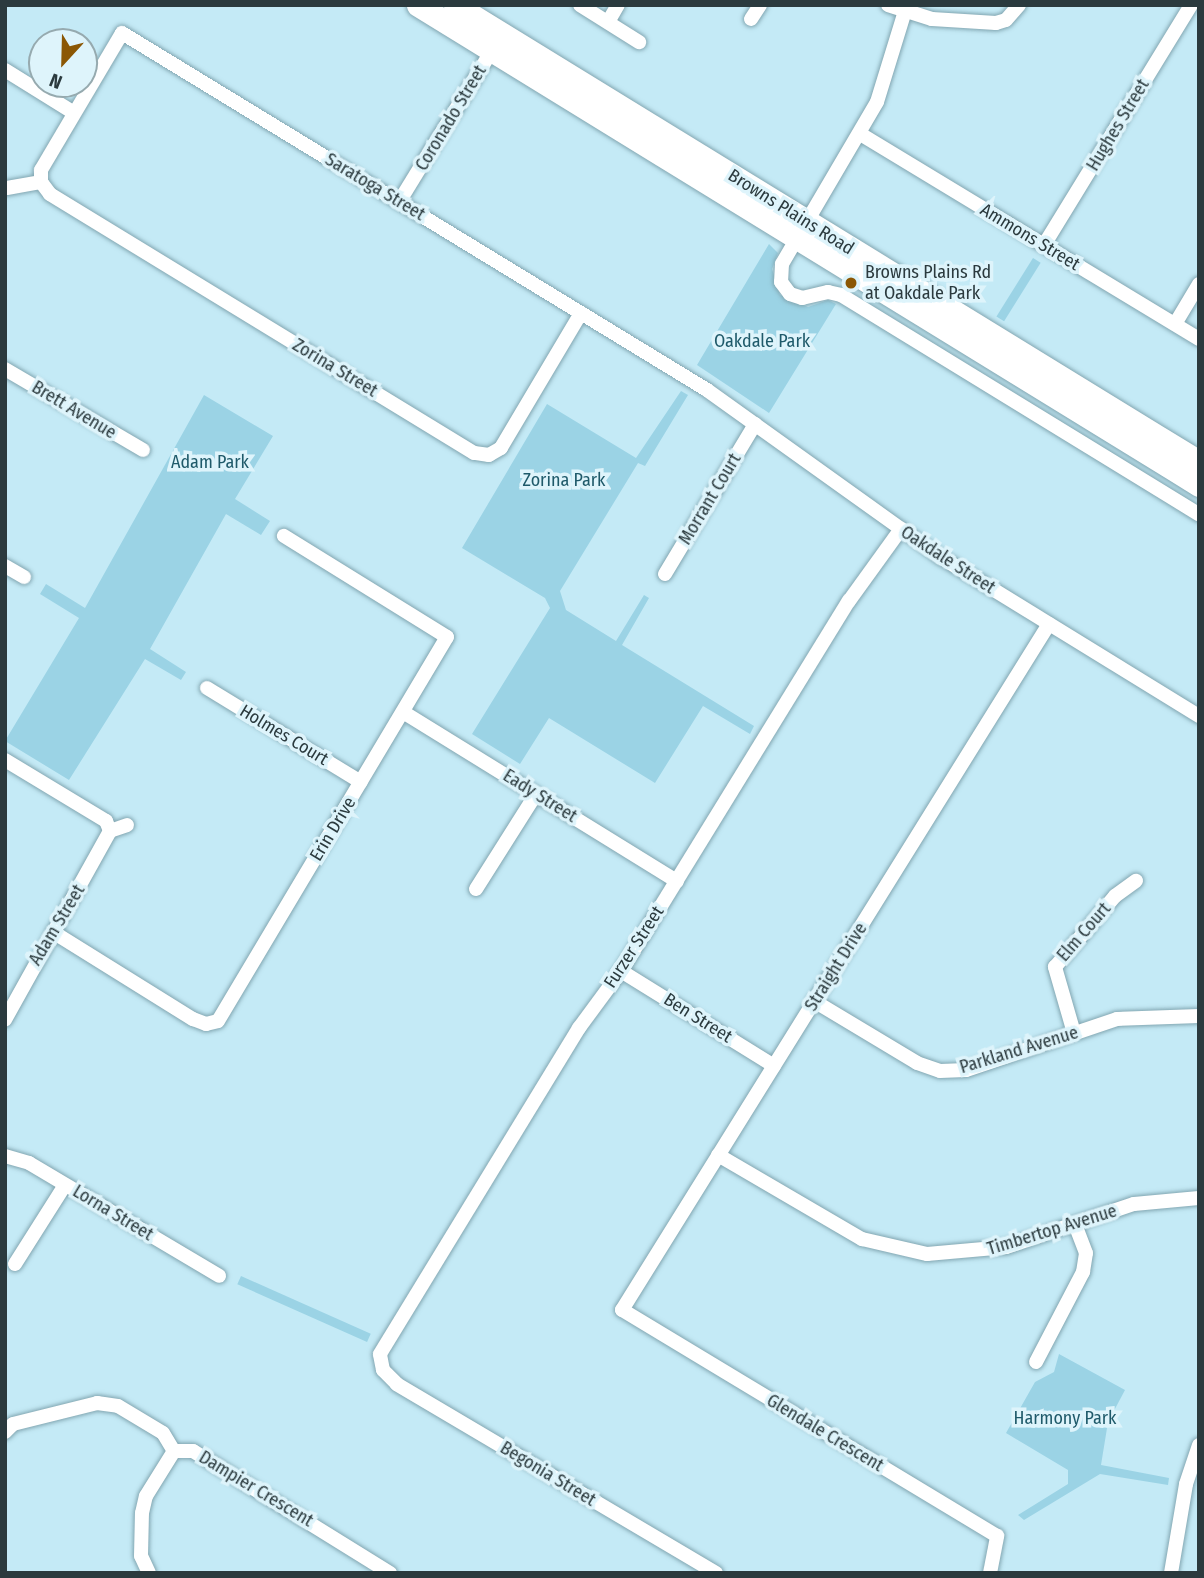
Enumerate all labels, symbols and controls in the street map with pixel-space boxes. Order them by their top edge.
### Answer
north arrow [28,28,98,98]
street label: Coronado Street [411,61,491,175]
text: N [46,68,65,94]
street label: Hughes Street [1082,75,1154,175]
street label: Saratoga Street [321,149,429,225]
street label: Browns Plains Road [724,165,858,259]
street label: Ammons Street [976,199,1084,275]
place label: Browns Plains Rd at Oakdale Park [865,262,991,304]
marker: Browns Plains Rd at Oakdale Park [843,275,859,291]
park label: Oakdale Park [714,330,810,352]
street label: Zorina Street [289,334,381,402]
street label: Brett Avenue [28,376,120,444]
street label: Morrant Court [674,449,746,549]
park label: Adam Park [171,451,249,473]
park label: Zorina Park [523,469,605,491]
street label: Oakdale Street [897,521,999,599]
street label: Holmes Court [236,700,332,770]
street label: Eady Street [499,765,581,827]
street label: Erin Drive [305,793,361,865]
street label: Adam Street [24,881,90,969]
street label: Elm Court [1053,898,1115,966]
street label: Furzer Street [600,902,668,992]
street label: Straight Drive [800,919,872,1015]
street label: Ben Street [660,989,736,1047]
street label: Parkland Avenue [957,1022,1081,1078]
street label: Lorna Street [69,1181,157,1245]
street label: Timbertop Avenue [985,1200,1119,1260]
street label: Glendale Crescent [763,1390,887,1476]
park label: Harmony Park [1014,1407,1116,1429]
street label: Begonia Street [496,1437,600,1511]
street label: Dampier Crescent [195,1446,317,1532]

